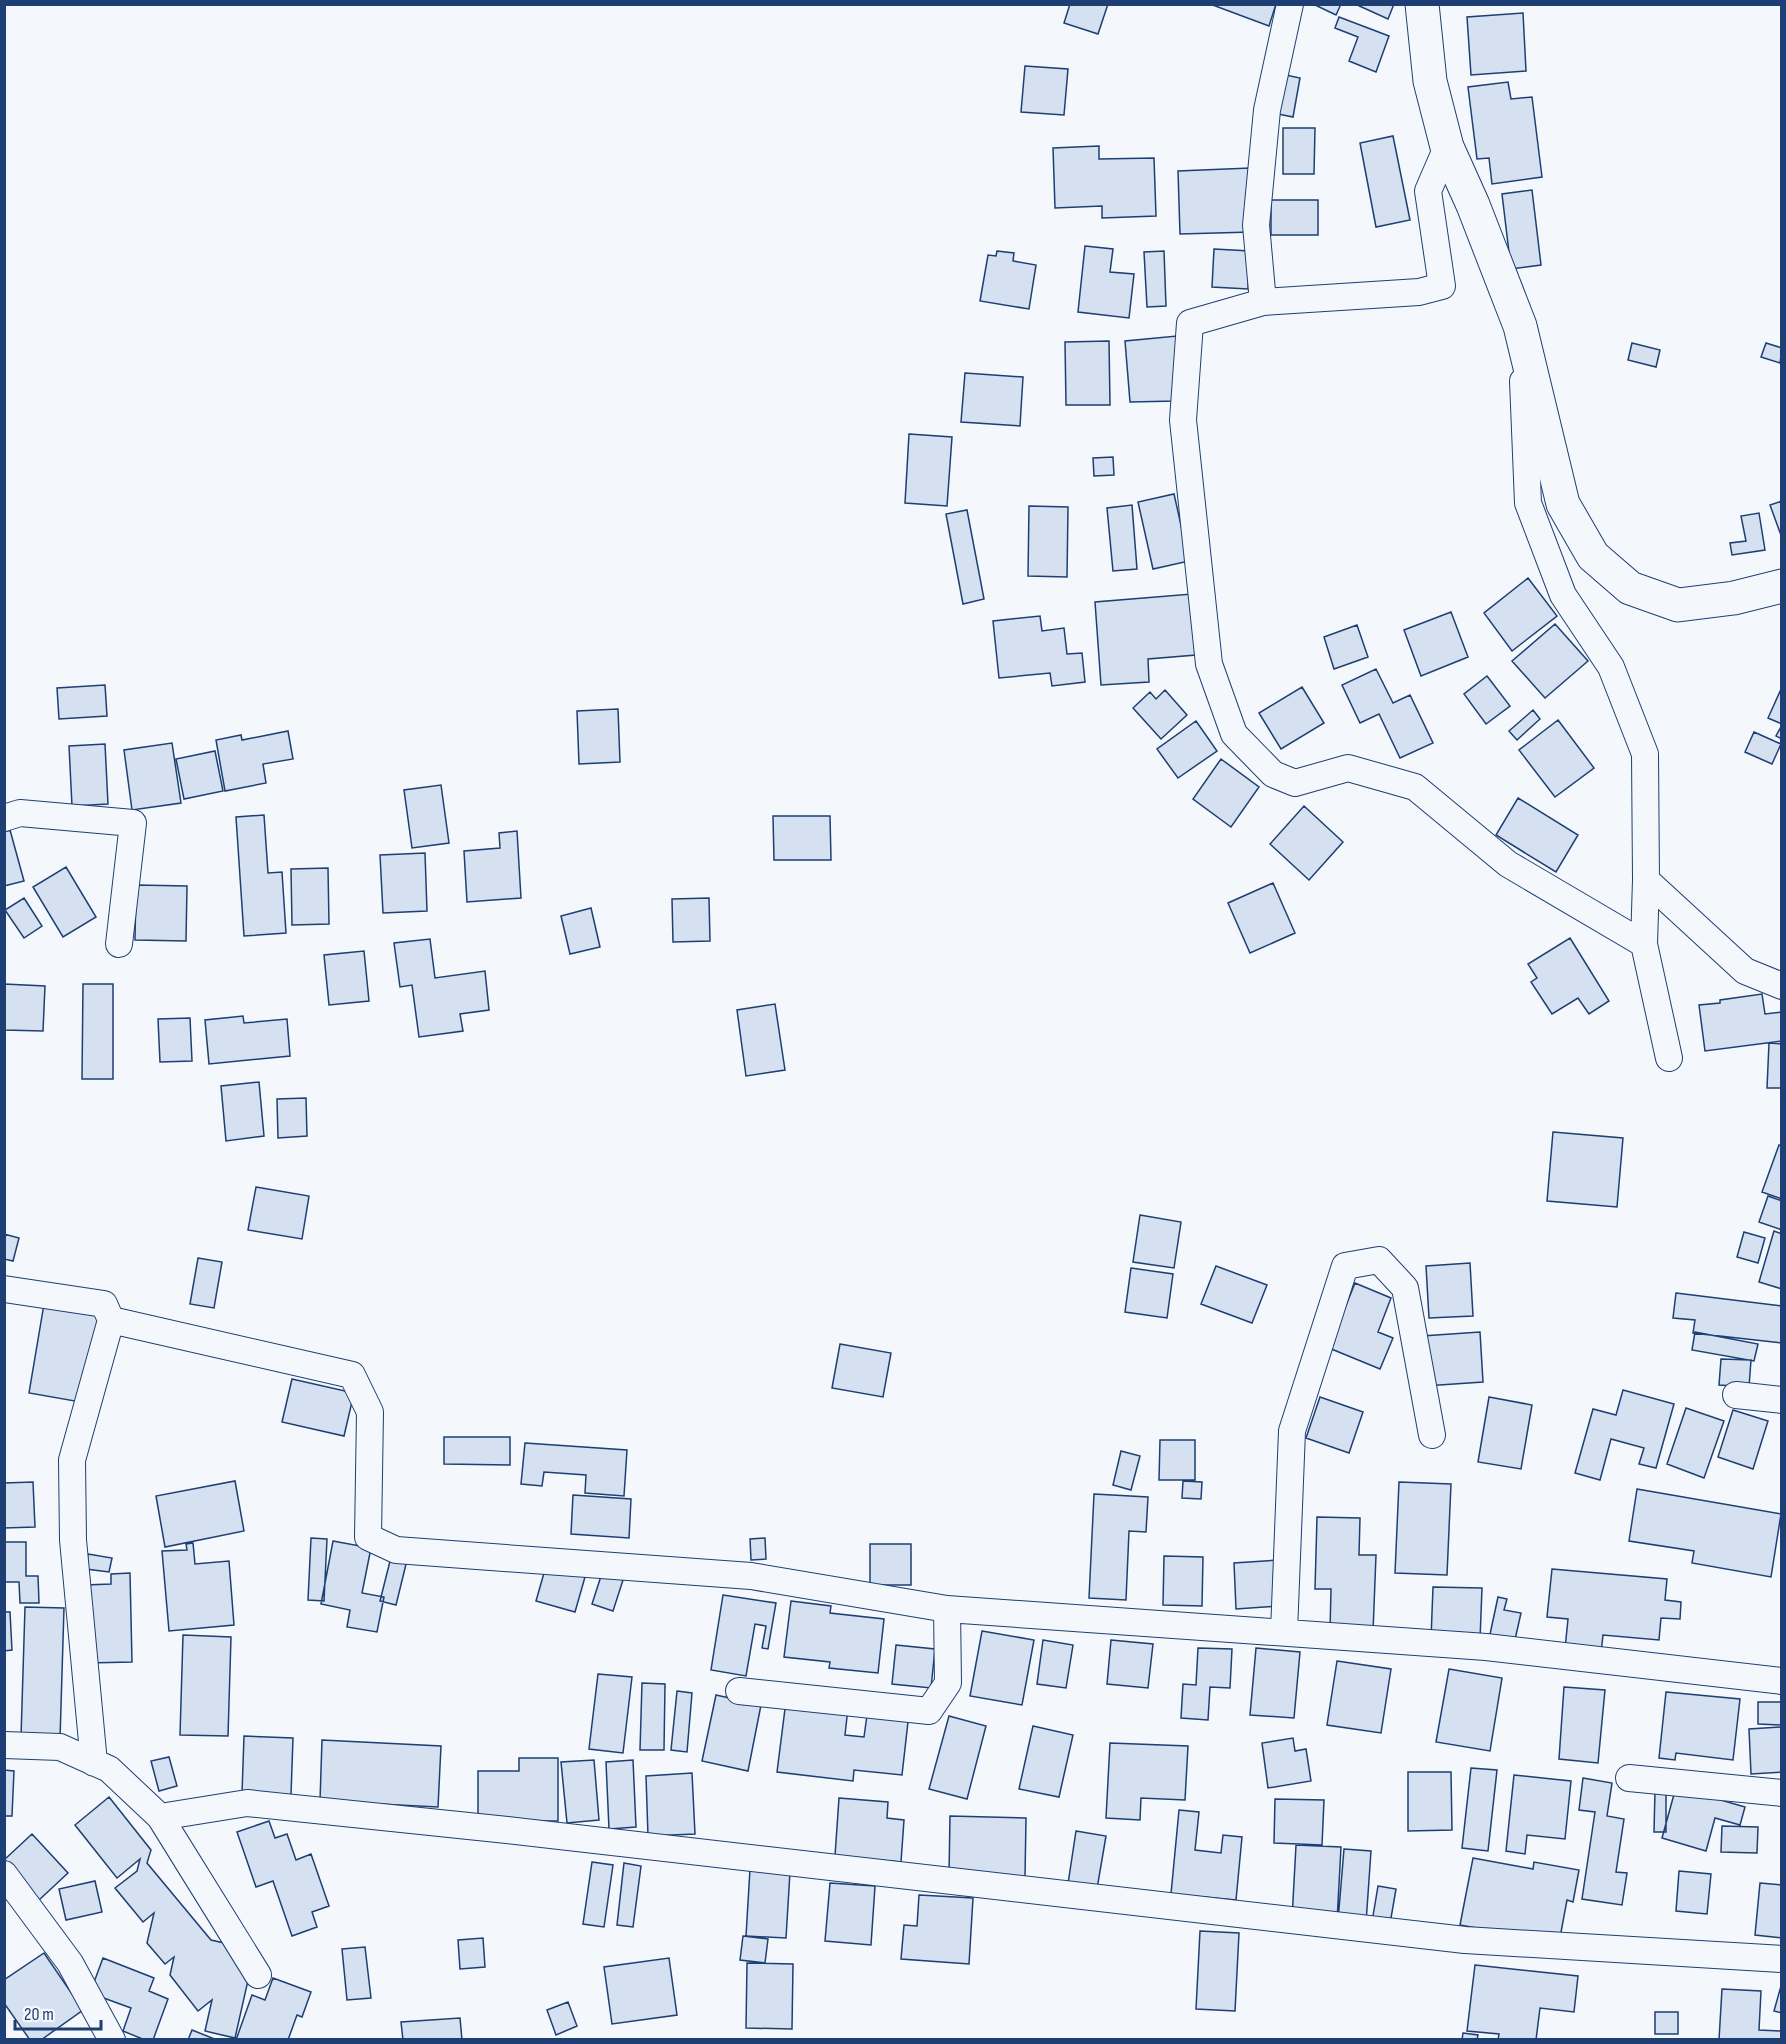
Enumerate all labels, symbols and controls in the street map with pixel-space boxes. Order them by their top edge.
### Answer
scale bar [15,1993,100,2031]
text: 20 m [24,2004,54,2025]

